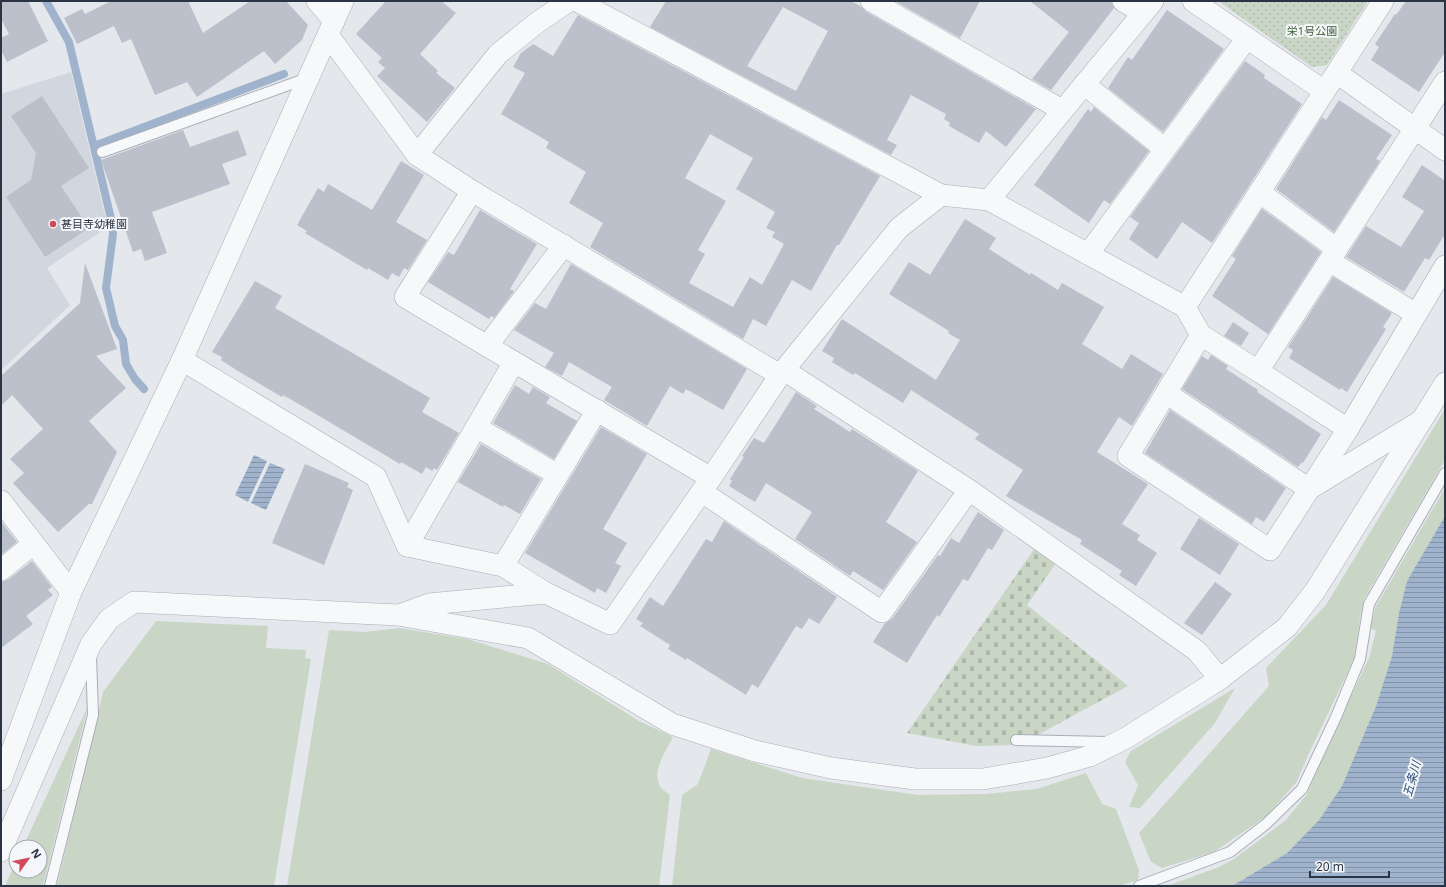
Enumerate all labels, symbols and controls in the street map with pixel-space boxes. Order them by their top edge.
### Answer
park label: 栄1号公園 [1287,23,1337,38]
place label: 甚目寺幼稚園 [61,216,127,231]
marker: 甚目寺幼稚園 [48,219,58,229]
water label: 五条川 [1398,757,1425,799]
north arrow [8,839,48,879]
text: N [28,845,46,861]
scale bar [1310,853,1389,879]
text: 20 m [1316,858,1344,875]

